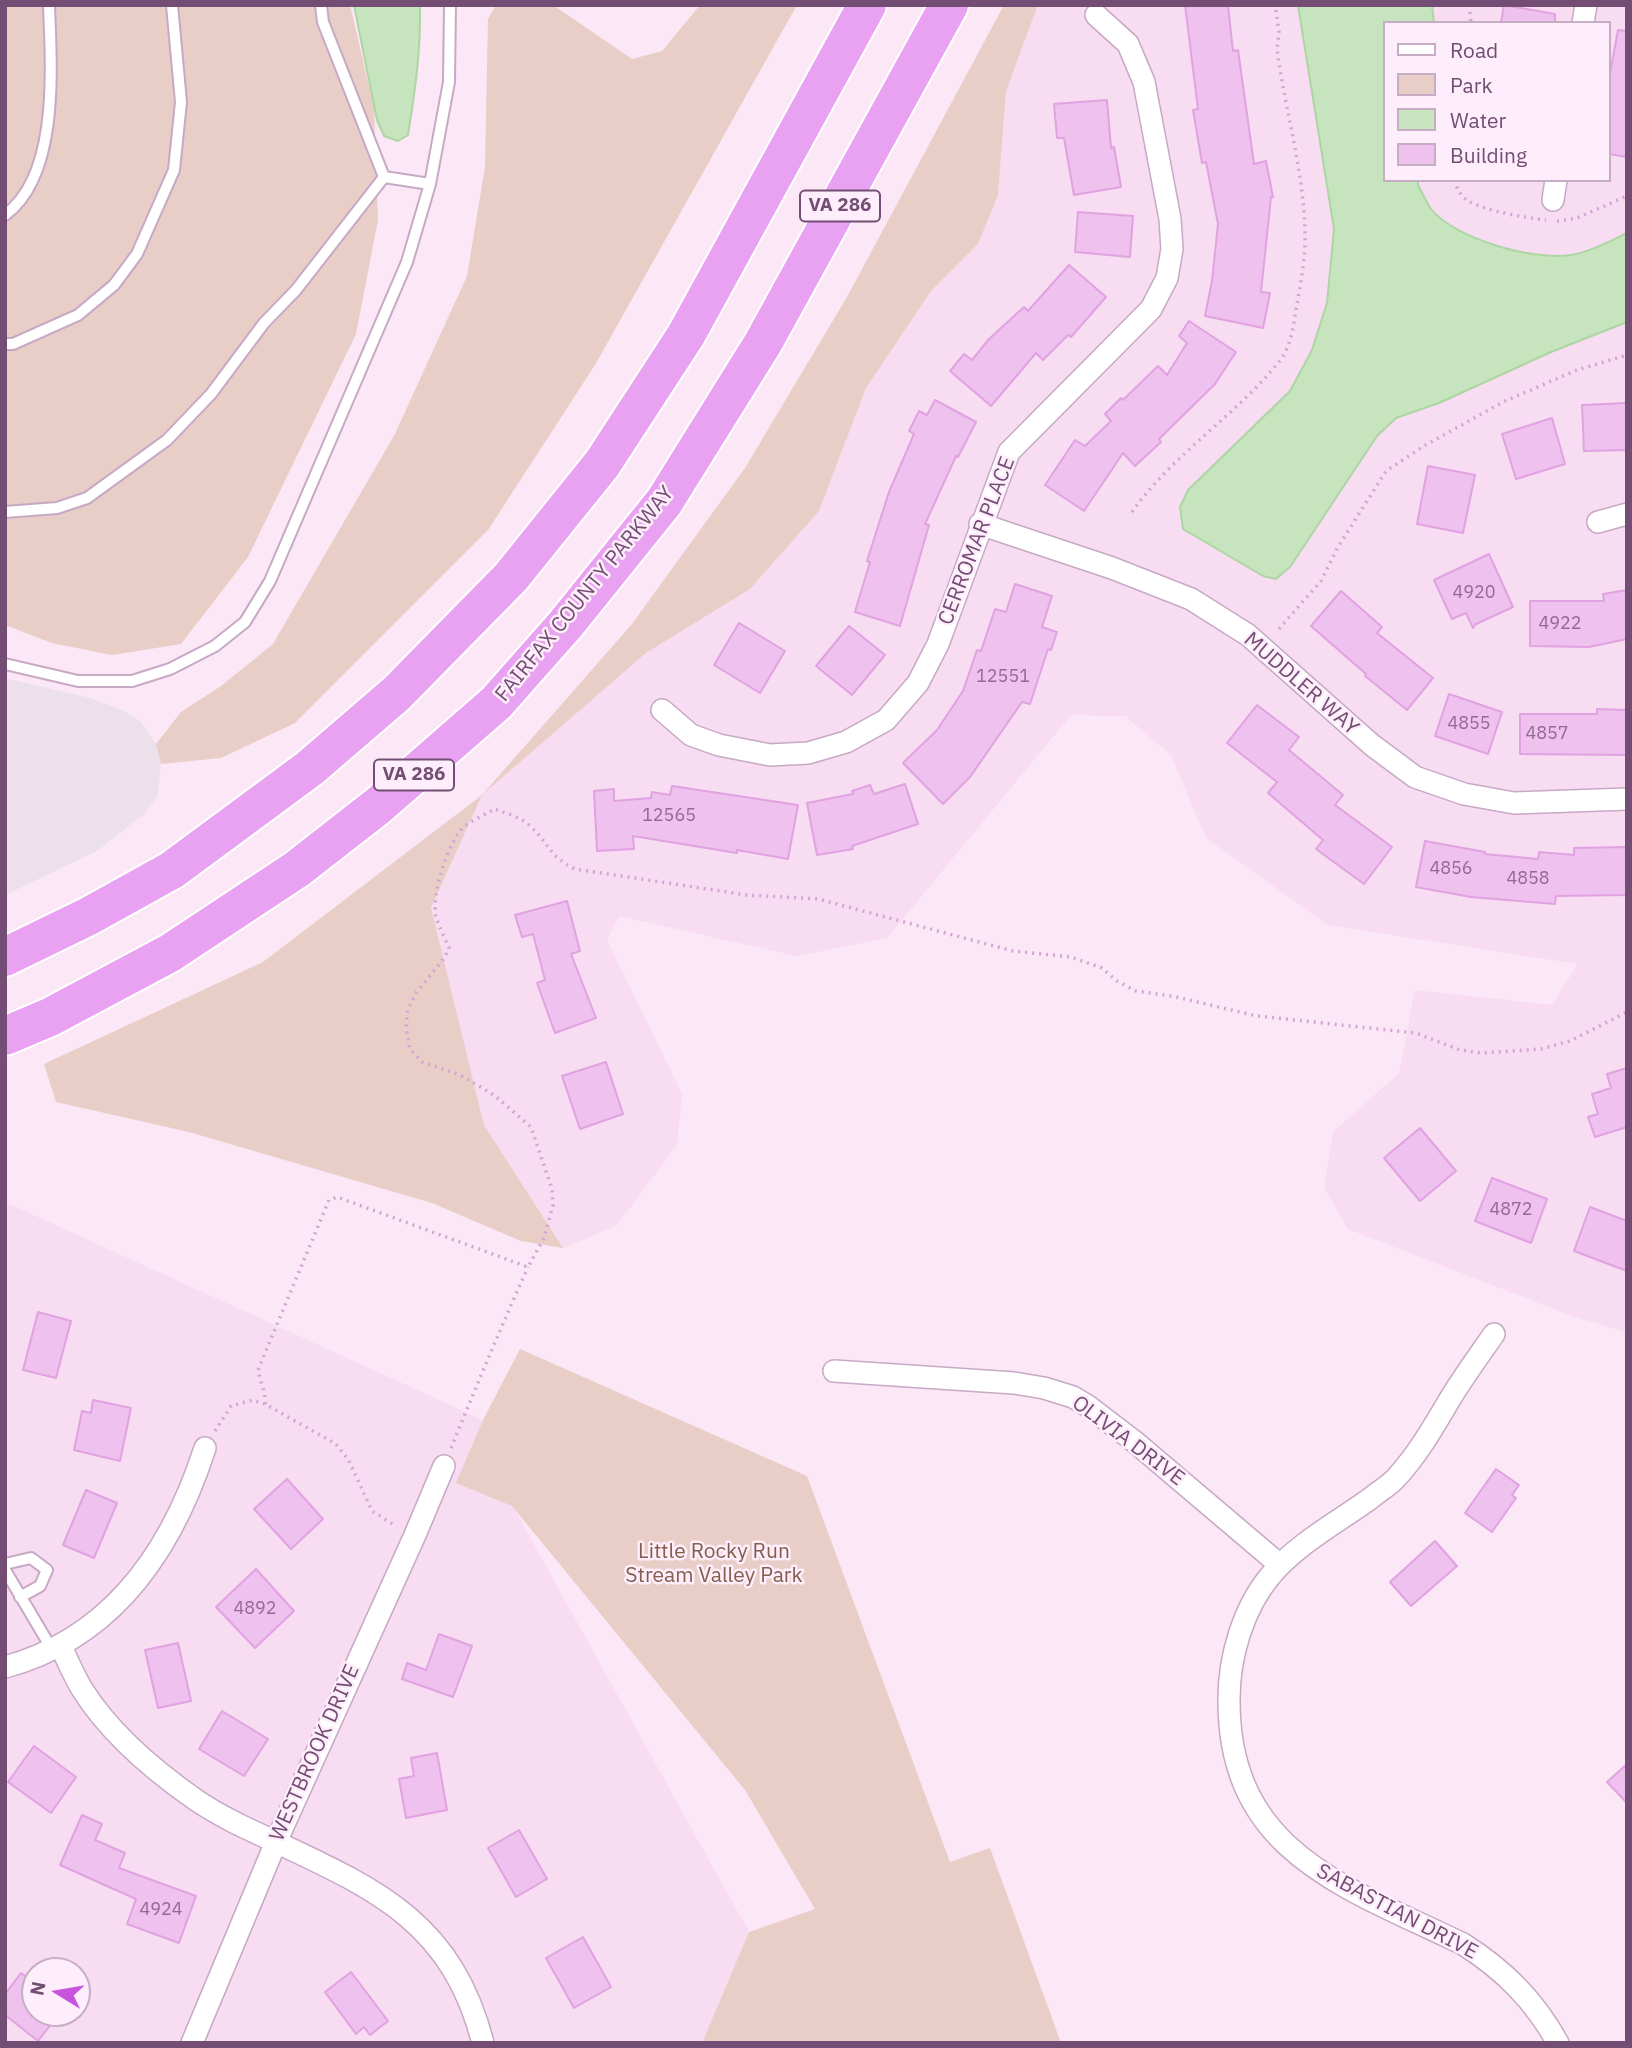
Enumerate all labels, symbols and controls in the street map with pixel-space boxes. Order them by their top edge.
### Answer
legend [1384,21,1611,182]
text: Road [1450,36,1498,64]
text: Park [1450,71,1493,99]
text: Water [1450,106,1506,134]
text: Building [1450,141,1527,169]
road number: VA 286 [800,190,880,222]
street label: CERROMAR PLACE [933,453,1021,629]
street label: FAIRFAX COUNTY PARKWAY [490,481,680,707]
house number: 4920 [1452,582,1496,604]
house number: 4922 [1538,613,1582,635]
street label: MUDDLER WAY [1238,627,1364,741]
house number: 12551 [976,666,1030,688]
house number: 4855 [1447,713,1491,735]
house number: 4857 [1525,723,1569,745]
road number: VA 286 [374,760,454,790]
house number: 12565 [642,805,696,827]
house number: 4856 [1429,858,1473,880]
house number: 4858 [1506,868,1550,890]
house number: 4872 [1489,1199,1533,1221]
street label: OLIVIA DRIVE [1067,1391,1189,1491]
park label: Little Rocky Run Stream Valley Park [625,1539,803,1589]
house number: 4892 [233,1598,277,1620]
street label: WESTBROOK DRIVE [265,1661,365,1845]
street label: SABASTIAN DRIVE [1312,1859,1482,1965]
house number: 4924 [139,1899,183,1921]
north arrow [21,1957,91,2027]
text: N [24,1979,50,1997]

